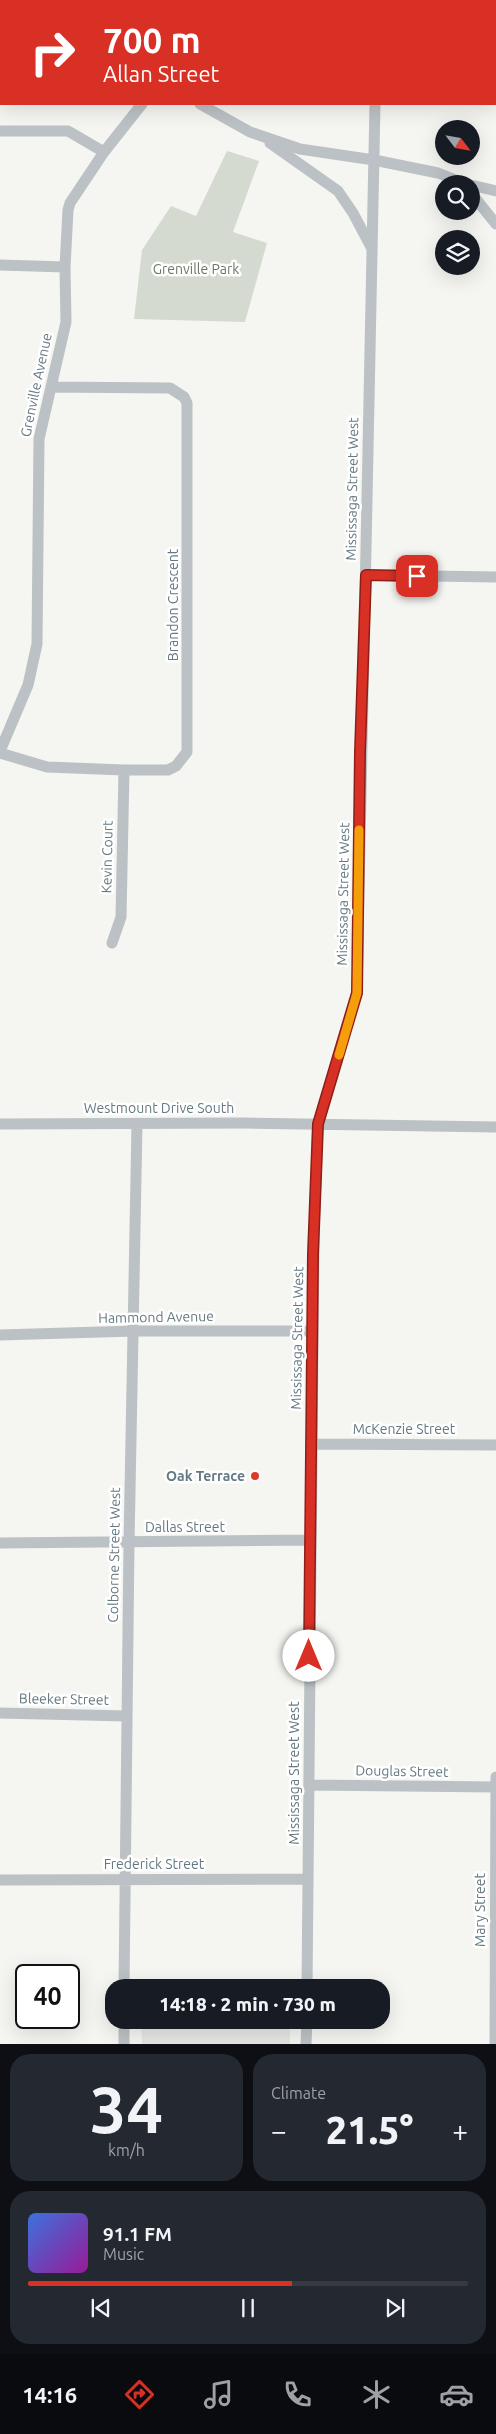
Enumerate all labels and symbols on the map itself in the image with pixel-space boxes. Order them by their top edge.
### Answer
north arrow [435,120,480,165]
park label: Grenville Park [153,261,239,277]
street label: Grenville Avenue [17,332,55,438]
street label: Mississaga Street West [343,417,361,561]
street label: Brandon Crescent [165,548,181,661]
pin [396,555,438,597]
street label: Kevin Court [98,820,116,894]
street label: Mississaga Street West [334,822,352,966]
street label: Westmount Drive South [84,1100,234,1116]
street label: Mississaga Street West [288,1266,306,1410]
street label: Hammond Avenue [98,1308,214,1326]
street label: McKenzie Street [353,1421,456,1437]
place label: Oak Terrace [166,1468,245,1484]
marker: Oak Terrace [249,1470,261,1482]
street label: Colborne Street West [105,1487,123,1623]
street label: Dallas Street [145,1519,225,1535]
position arrow [282,1629,334,1681]
street label: Bleeker Street [19,1690,110,1708]
street label: Mississaga Street West [286,1701,302,1845]
street label: Douglas Street [355,1762,449,1780]
street label: Frederick Street [104,1856,205,1872]
street label: Mary Street [472,1872,488,1947]
speed limit sign: 40 [15,1964,80,2029]

